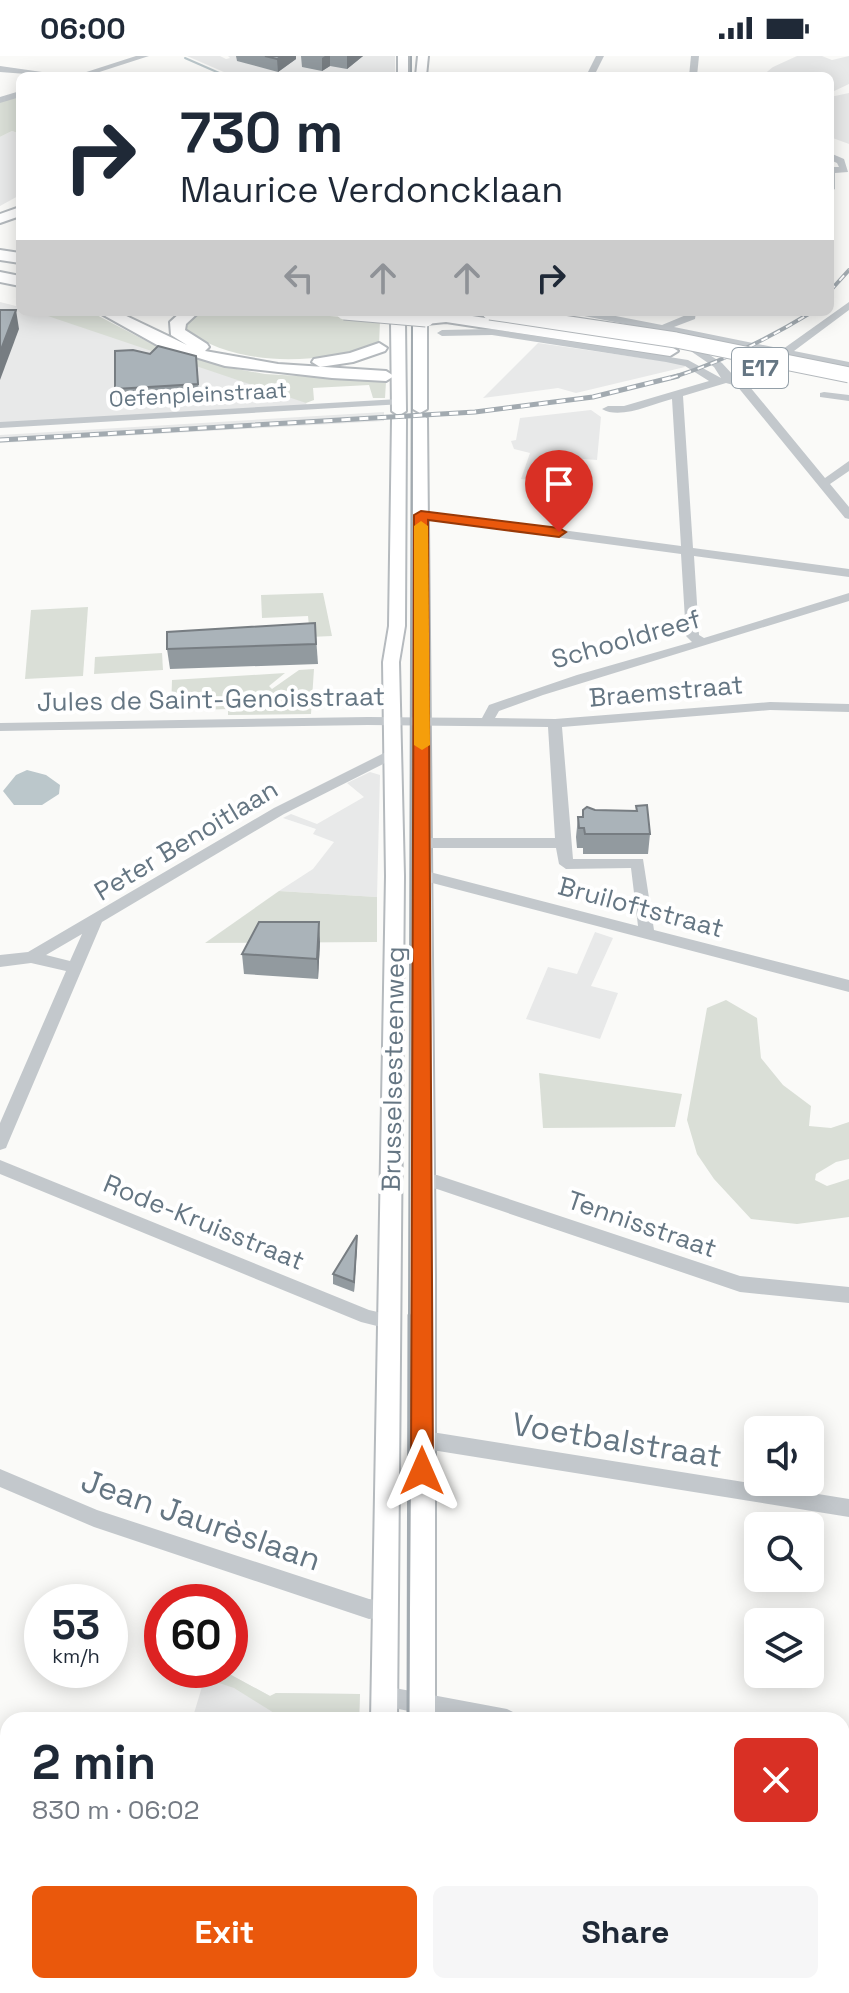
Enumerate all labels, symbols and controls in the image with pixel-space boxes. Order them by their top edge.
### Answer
text: 06:00 [40,9,126,48]
text: 730 m [180,97,343,168]
icon: right [48,104,152,208]
text: Maurice Verdoncklaan [180,167,563,213]
icon: left [277,256,321,300]
icon: ahead [361,256,405,300]
icon: ahead [445,256,489,300]
icon: right [529,256,573,300]
road number: E17 [732,348,788,388]
street label: Oefenpleinstraat [108,375,288,413]
pin [525,450,593,532]
icon: arrive [537,462,581,506]
street label: Schooldreef [547,601,705,677]
street label: Braemstraat [587,667,745,715]
street label: Jules de Saint-Genoisstraat [37,679,385,719]
street label: Peter Benoitlaan [88,772,284,908]
street label: Bruiloftstraat [555,869,727,945]
street label: Brusselsesteenweg [374,946,412,1192]
street label: Rode-Kruisstraat [98,1166,310,1278]
street label: Tennisstraat [563,1183,721,1265]
street label: Voetbalstraat [509,1404,725,1476]
map controls [744,1416,824,1688]
button: sound [744,1416,824,1496]
position arrow [380,1429,464,1513]
street label: Jean Jaurèslaan [76,1460,326,1580]
button: search [744,1512,824,1592]
speed limit sign: 60 [144,1584,248,1688]
text: 53 [52,1600,100,1651]
button: layers [744,1608,824,1688]
text: km/h [52,1643,100,1669]
text: 2 min [32,1732,156,1793]
button: close [734,1738,818,1822]
text: 830 m · 06:02 [32,1793,199,1827]
button: Exit [32,1886,417,1978]
button: Share [433,1886,818,1978]

